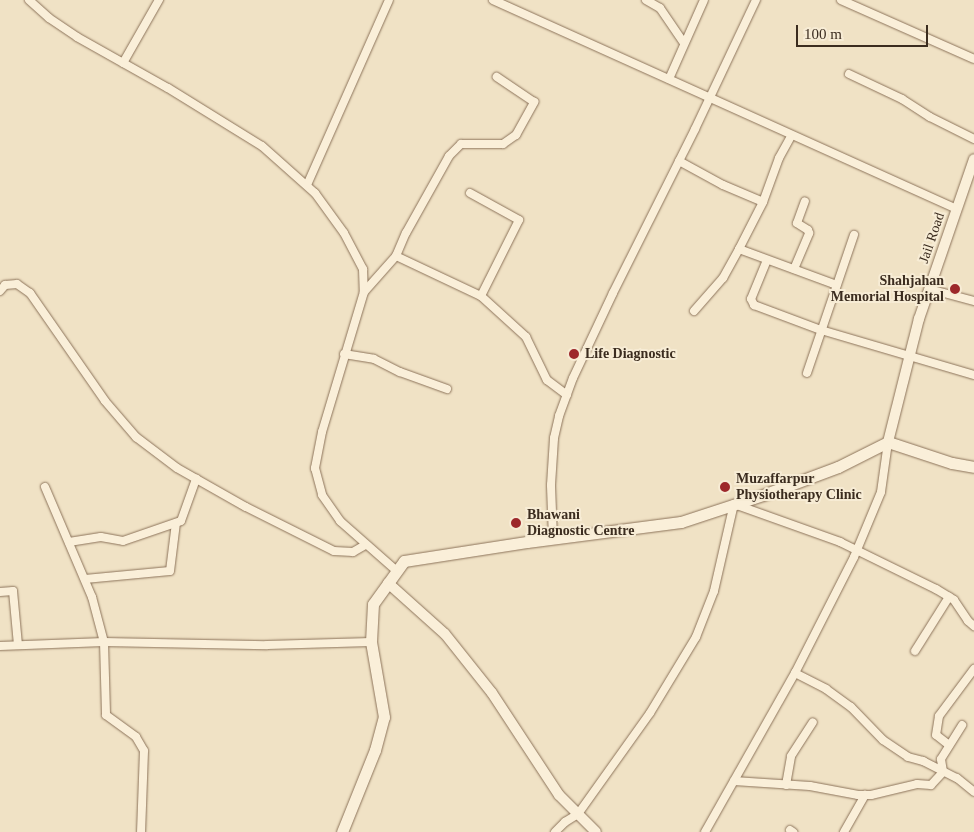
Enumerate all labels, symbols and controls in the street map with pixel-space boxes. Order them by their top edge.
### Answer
scale bar [799,15,932,47]
text: 100 m [804,26,842,42]
street label: Jail Road [916,210,948,266]
place label: Shahjahan Memorial Hospital [831,273,944,306]
marker: Shahjahan Memorial Hospital [948,282,962,296]
place label: Life Diagnostic [585,346,676,362]
marker: Life Diagnostic [567,347,581,361]
place label: Muzaffarpur Physiotherapy Clinic [736,471,862,504]
marker: Muzaffarpur Physiotherapy Clinic [718,480,732,494]
place label: Bhawani Diagnostic Centre [527,507,634,540]
marker: Bhawani Diagnostic Centre [509,516,523,530]

